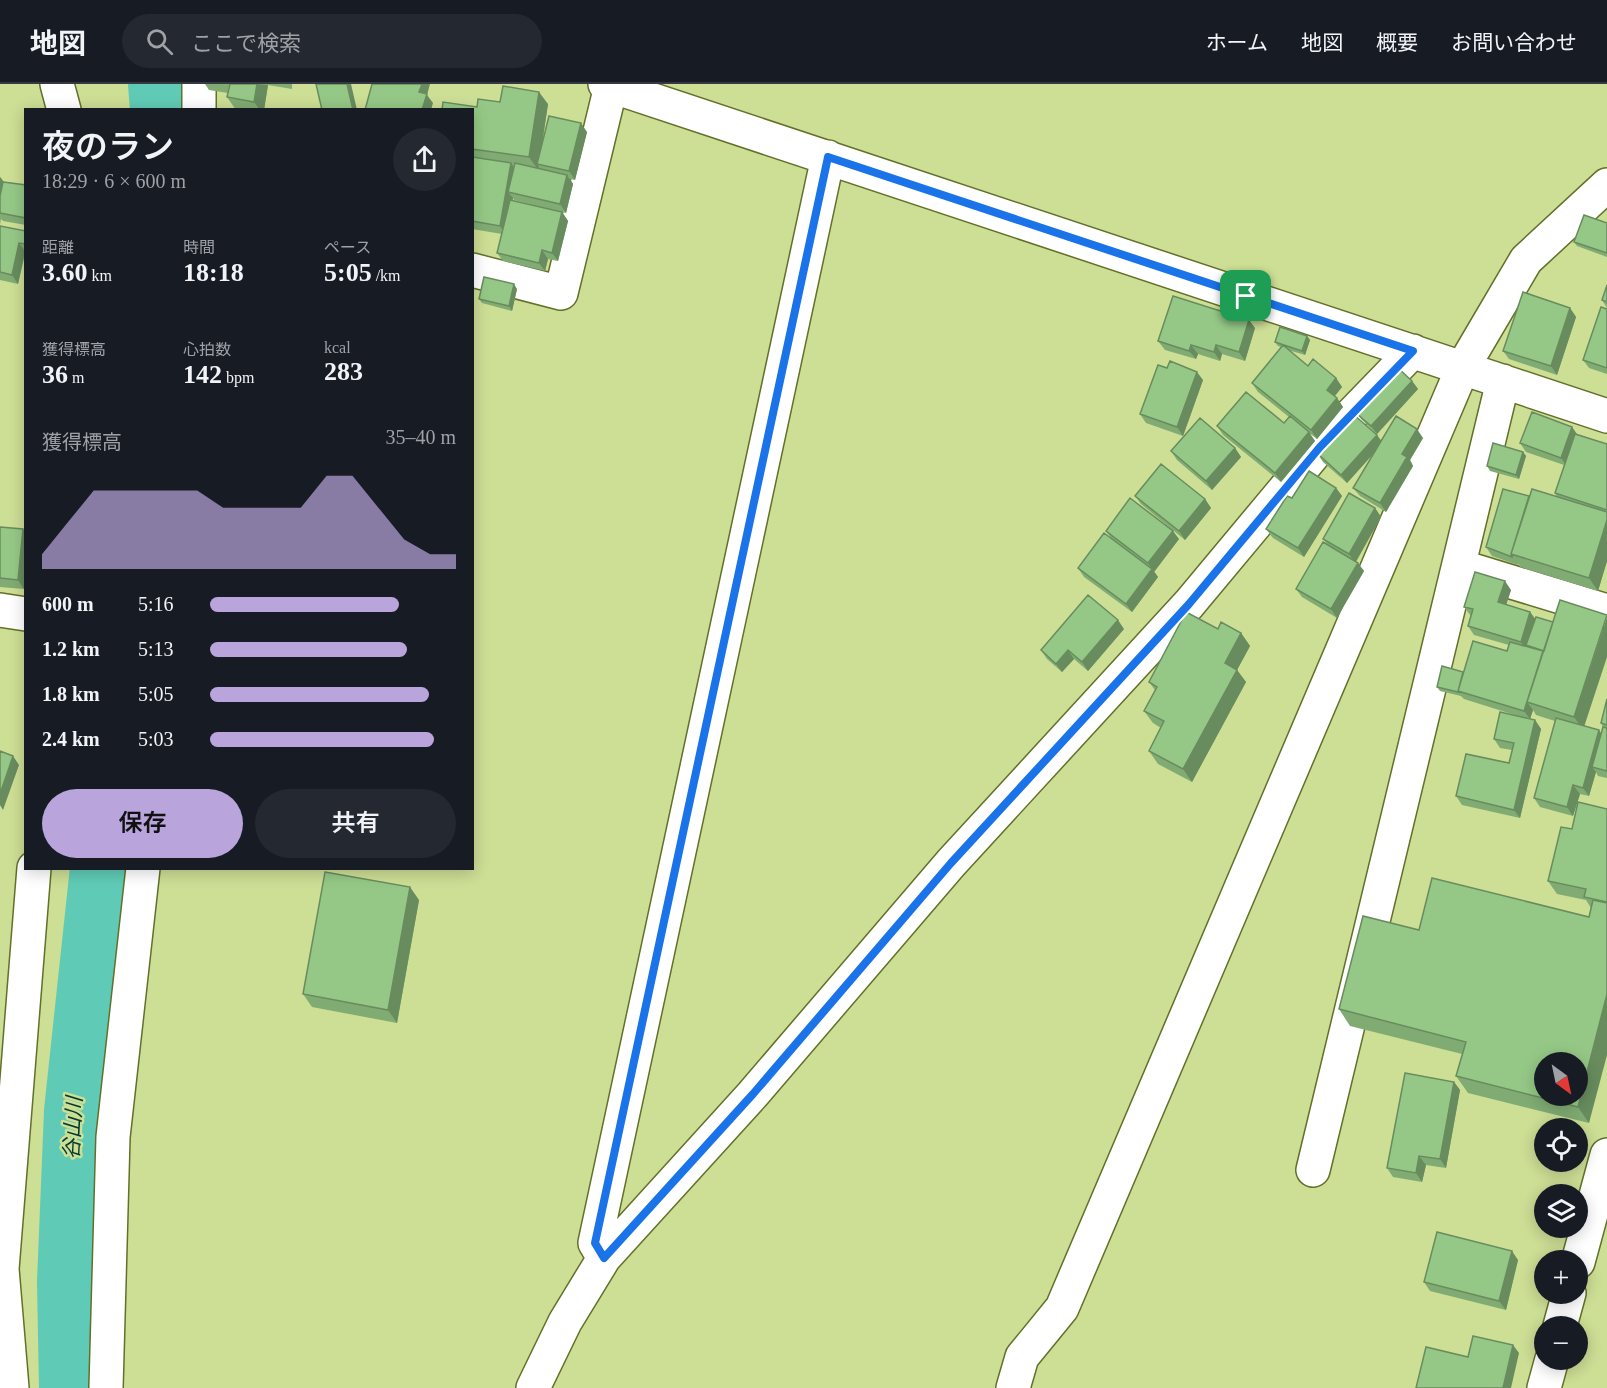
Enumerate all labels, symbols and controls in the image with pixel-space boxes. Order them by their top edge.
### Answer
search box [122,14,542,68]
icon: search [143,25,176,58]
text: 地図 [30,28,86,59]
text: ここで検索 [191,31,301,56]
text: ホーム [1206,31,1268,55]
text: 地図 [1301,31,1343,55]
text: 概要 [1376,31,1418,55]
text: お問い合わせ [1451,31,1577,55]
button: share [393,128,456,191]
text: 夜のラン [42,129,174,165]
text: 18:29 · 6 × 600 m [42,170,186,192]
text: 距離 [42,239,74,256]
text: 時間 [183,239,215,256]
text: ペース [324,239,371,256]
text: 3.60 [42,258,88,287]
text: 18:18 [183,258,244,287]
text: 5:05 [324,258,372,287]
text: km [88,267,112,284]
text: /km [372,267,401,284]
pin [1220,270,1271,321]
icon: arrive [1229,279,1262,312]
text: kcal [324,339,351,356]
text: 獲得標高 [42,341,106,358]
text: 心拍数 [183,341,231,358]
text: 283 [324,357,363,386]
text: 36 [42,360,68,389]
text: 142 [183,360,222,389]
text: m [68,369,84,386]
text: bpm [222,369,254,386]
text: 35–40 m [385,426,456,448]
text: 獲得標高 [42,431,122,453]
text: 600 m [42,593,94,615]
text: 5:16 [138,593,174,615]
text: 1.2 km [42,638,100,660]
text: 5:13 [138,638,174,660]
text: 1.8 km [42,683,100,705]
text: 5:05 [138,683,174,705]
text: 2.4 km [42,728,100,750]
text: 5:03 [138,728,174,750]
button: 保存 [42,789,243,858]
button: 共有 [255,789,456,858]
north arrow [1534,1052,1588,1106]
map controls [1534,1052,1588,1370]
water label: 谷山川 [59,1094,87,1160]
button: locate [1534,1118,1588,1172]
button: layers [1534,1184,1588,1238]
button: + [1534,1250,1588,1304]
button: − [1534,1316,1588,1370]

